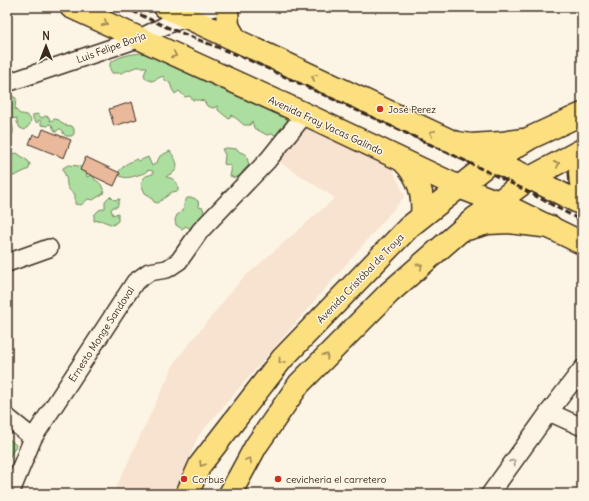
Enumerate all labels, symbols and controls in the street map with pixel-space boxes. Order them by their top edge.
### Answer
one-way arrow [100,18,108,26]
north arrow [26,26,66,66]
text: N [42,29,50,43]
street label: Luis Felipe Borja [75,29,148,66]
one-way arrow [169,50,177,58]
one-way arrow [311,74,319,82]
street label: Avenida Fray Vacas Galindo [266,93,386,158]
place label: José Perez [388,103,436,116]
marker: José Perez [375,104,385,114]
one-way arrow [428,130,436,138]
one-way arrow [553,161,560,168]
street label: Avenida Cristóbal de Troya [314,230,407,326]
one-way arrow [415,263,422,270]
street label: Ernesto Monge Sandoval [66,284,137,384]
one-way arrow [322,353,329,361]
one-way arrow [279,356,286,363]
one-way arrow [244,457,251,464]
one-way arrow [200,459,207,466]
one-way arrow [508,459,516,466]
place label: Corbus [192,473,225,486]
place label: cevicheria el carretero [286,473,387,486]
marker: Corbus [179,474,189,484]
marker: cevicheria el carretero [273,474,283,484]

